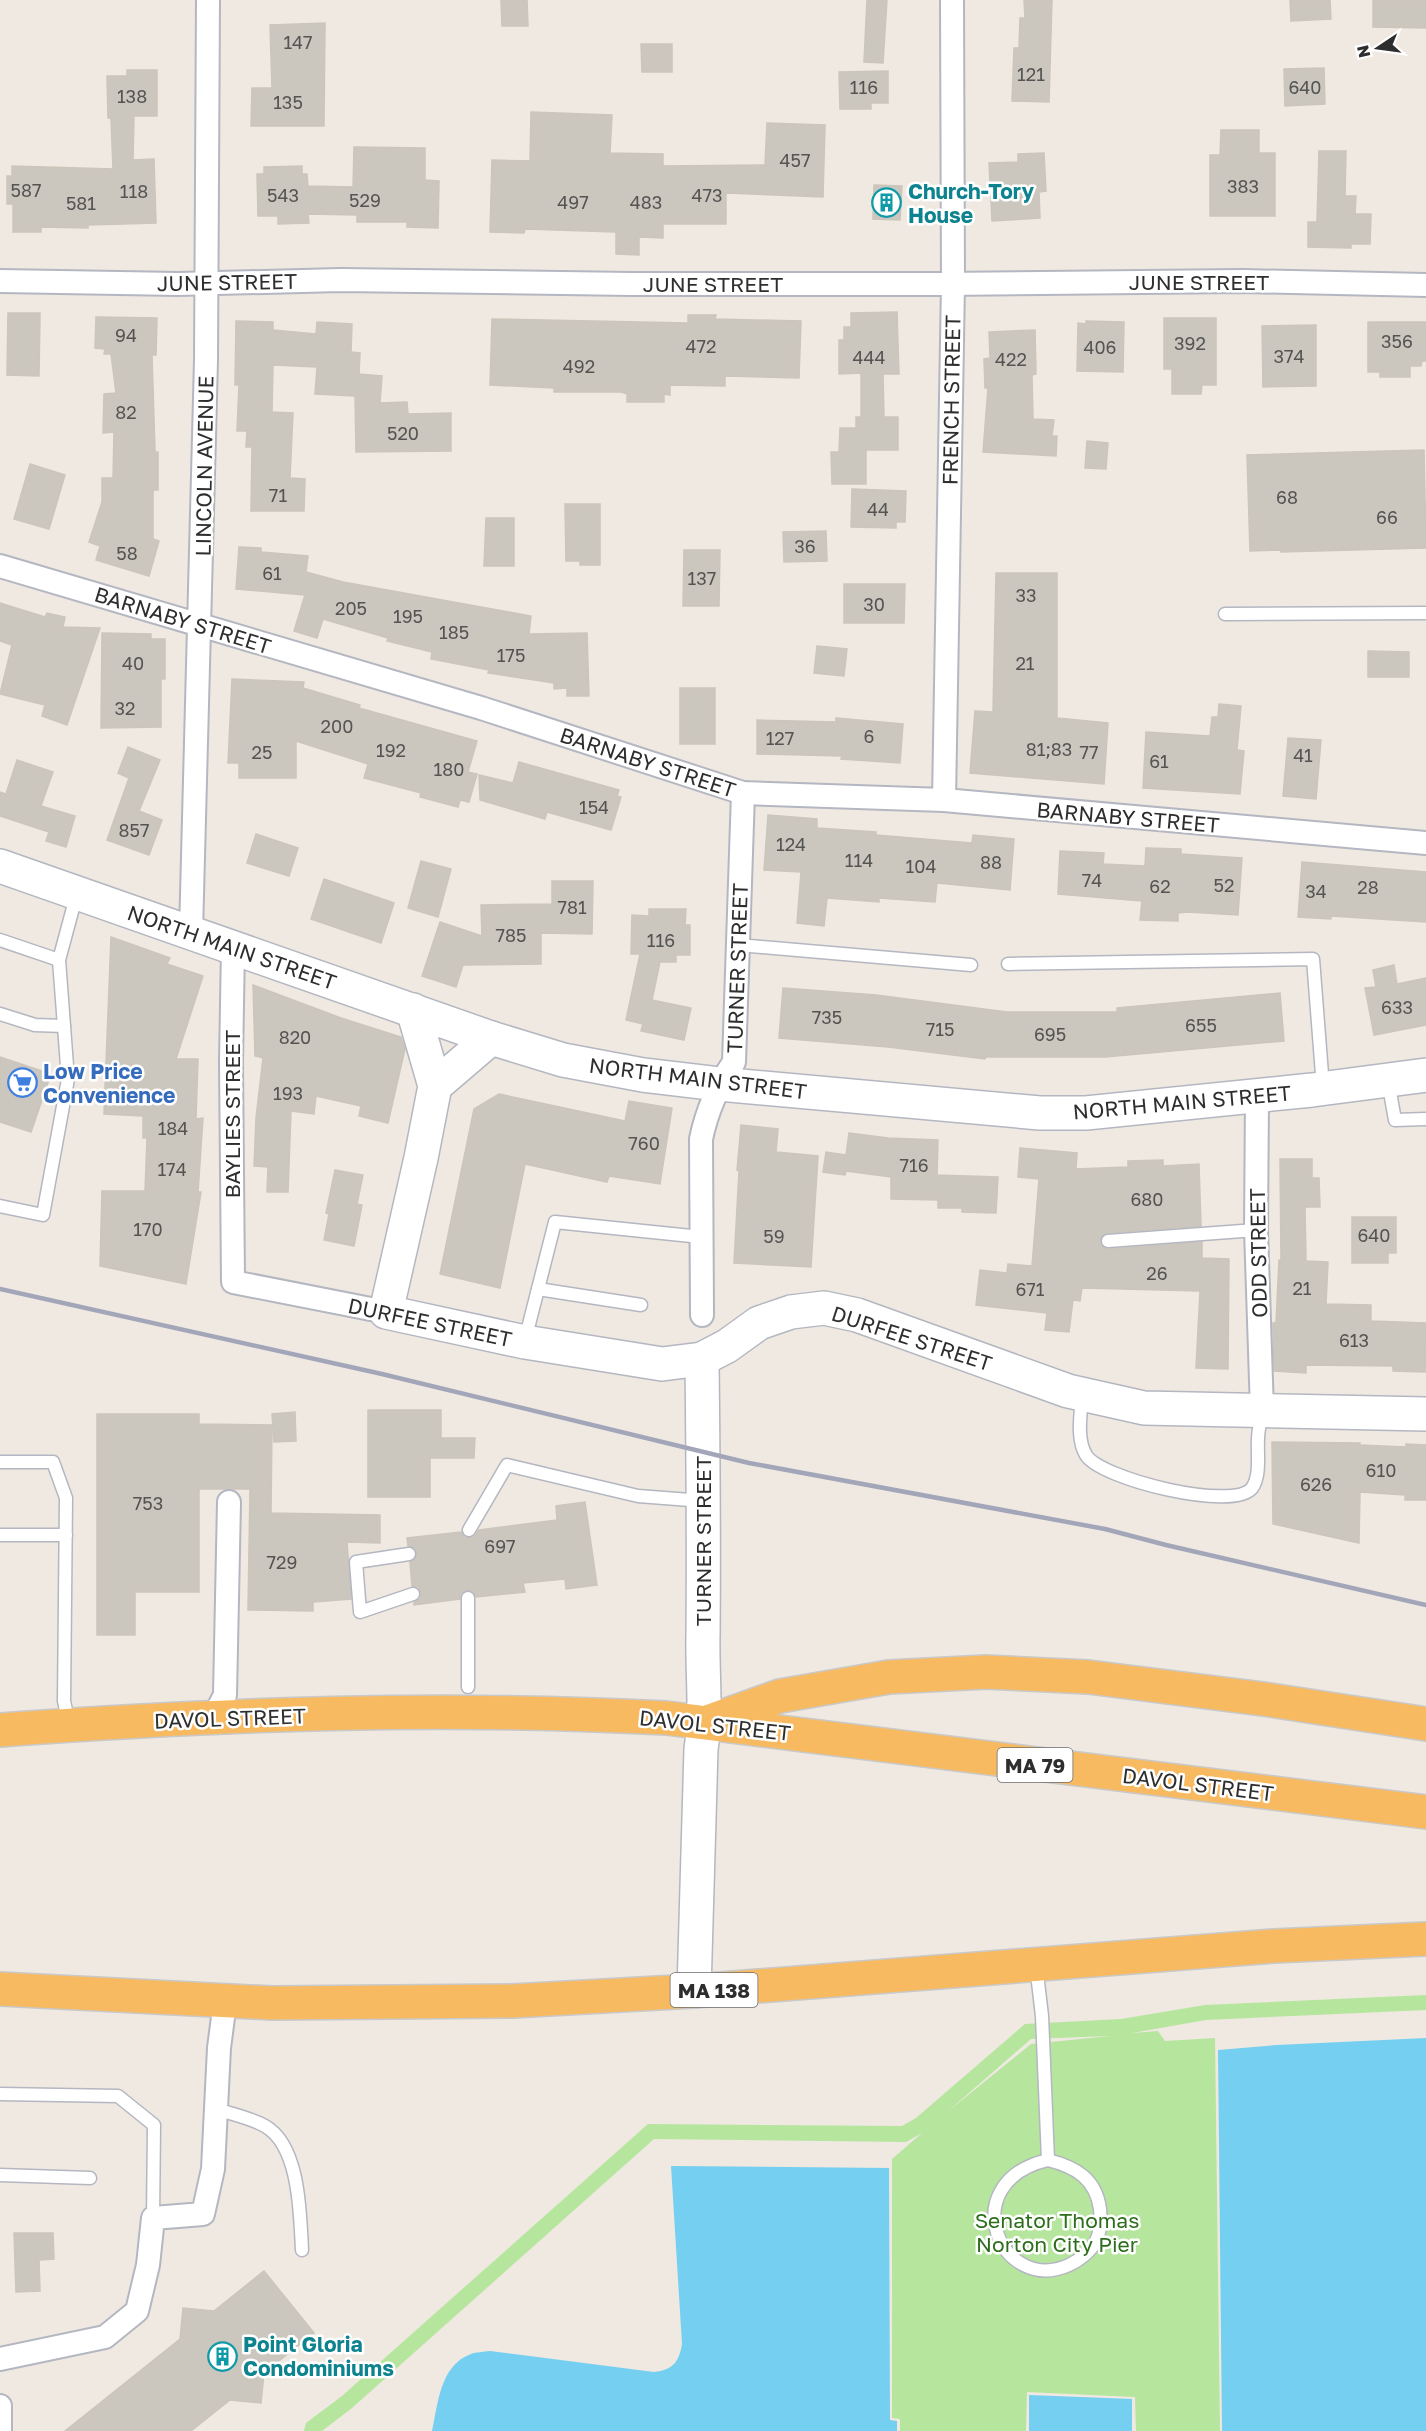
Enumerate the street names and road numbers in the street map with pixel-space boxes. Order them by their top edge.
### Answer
street label: JUNE STREET [157,268,297,296]
street label: JUNE STREET [1129,269,1269,295]
street label: JUNE STREET [643,271,783,297]
street label: FRENCH STREET [937,315,965,485]
street label: LINCOLN AVENUE [189,375,219,557]
street label: BARNABY STREET [92,581,274,659]
street label: BARNABY STREET [557,721,739,803]
street label: BARNABY STREET [1036,796,1220,838]
street label: TURNER STREET [721,882,753,1054]
street label: NORTH MAIN STREET [124,899,340,995]
street label: BAYLIES STREET [219,1030,245,1198]
street label: NORTH MAIN STREET [588,1052,808,1104]
street label: NORTH MAIN STREET [1072,1080,1292,1124]
street label: ODD STREET [1244,1188,1272,1318]
street label: DURFEE STREET [346,1292,514,1352]
street label: DURFEE STREET [829,1300,995,1376]
street label: TURNER STREET [690,1456,716,1626]
street label: DAVOL STREET [153,1702,307,1734]
street label: DAVOL STREET [638,1704,792,1746]
road number: MA 79 [998,1748,1072,1782]
street label: DAVOL STREET [1121,1762,1275,1806]
road number: MA 138 [670,1973,758,2007]

